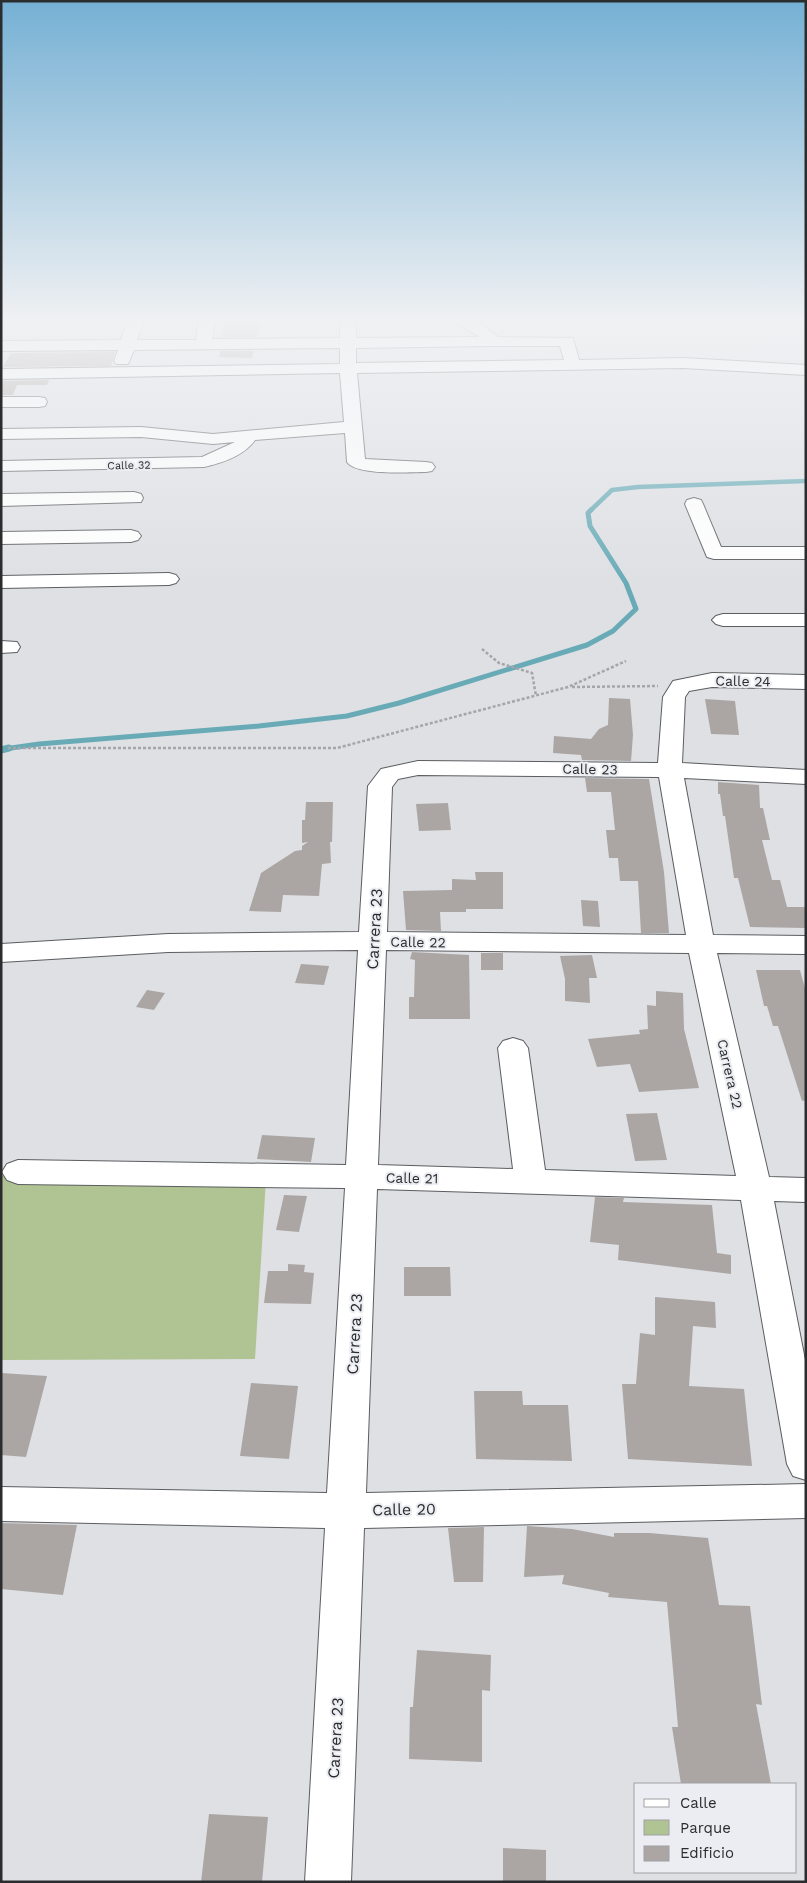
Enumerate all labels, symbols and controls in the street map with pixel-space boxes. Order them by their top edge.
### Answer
street label: Calle 32 [107,459,151,472]
street label: Calle 24 [715,673,771,689]
street label: Calle 23 [562,761,618,777]
street label: Carrera 23 [363,888,386,970]
street label: Calle 22 [390,934,446,950]
street label: Carrera 22 [714,1038,746,1110]
street label: Calle 21 [386,1170,438,1186]
street label: Carrera 23 [343,1293,366,1375]
street label: Calle 20 [372,1499,436,1520]
street label: Carrera 23 [324,1697,347,1779]
legend [634,1783,797,1873]
text: Calle [680,1794,717,1812]
text: Parque [680,1819,731,1837]
text: Edificio [680,1844,734,1862]

